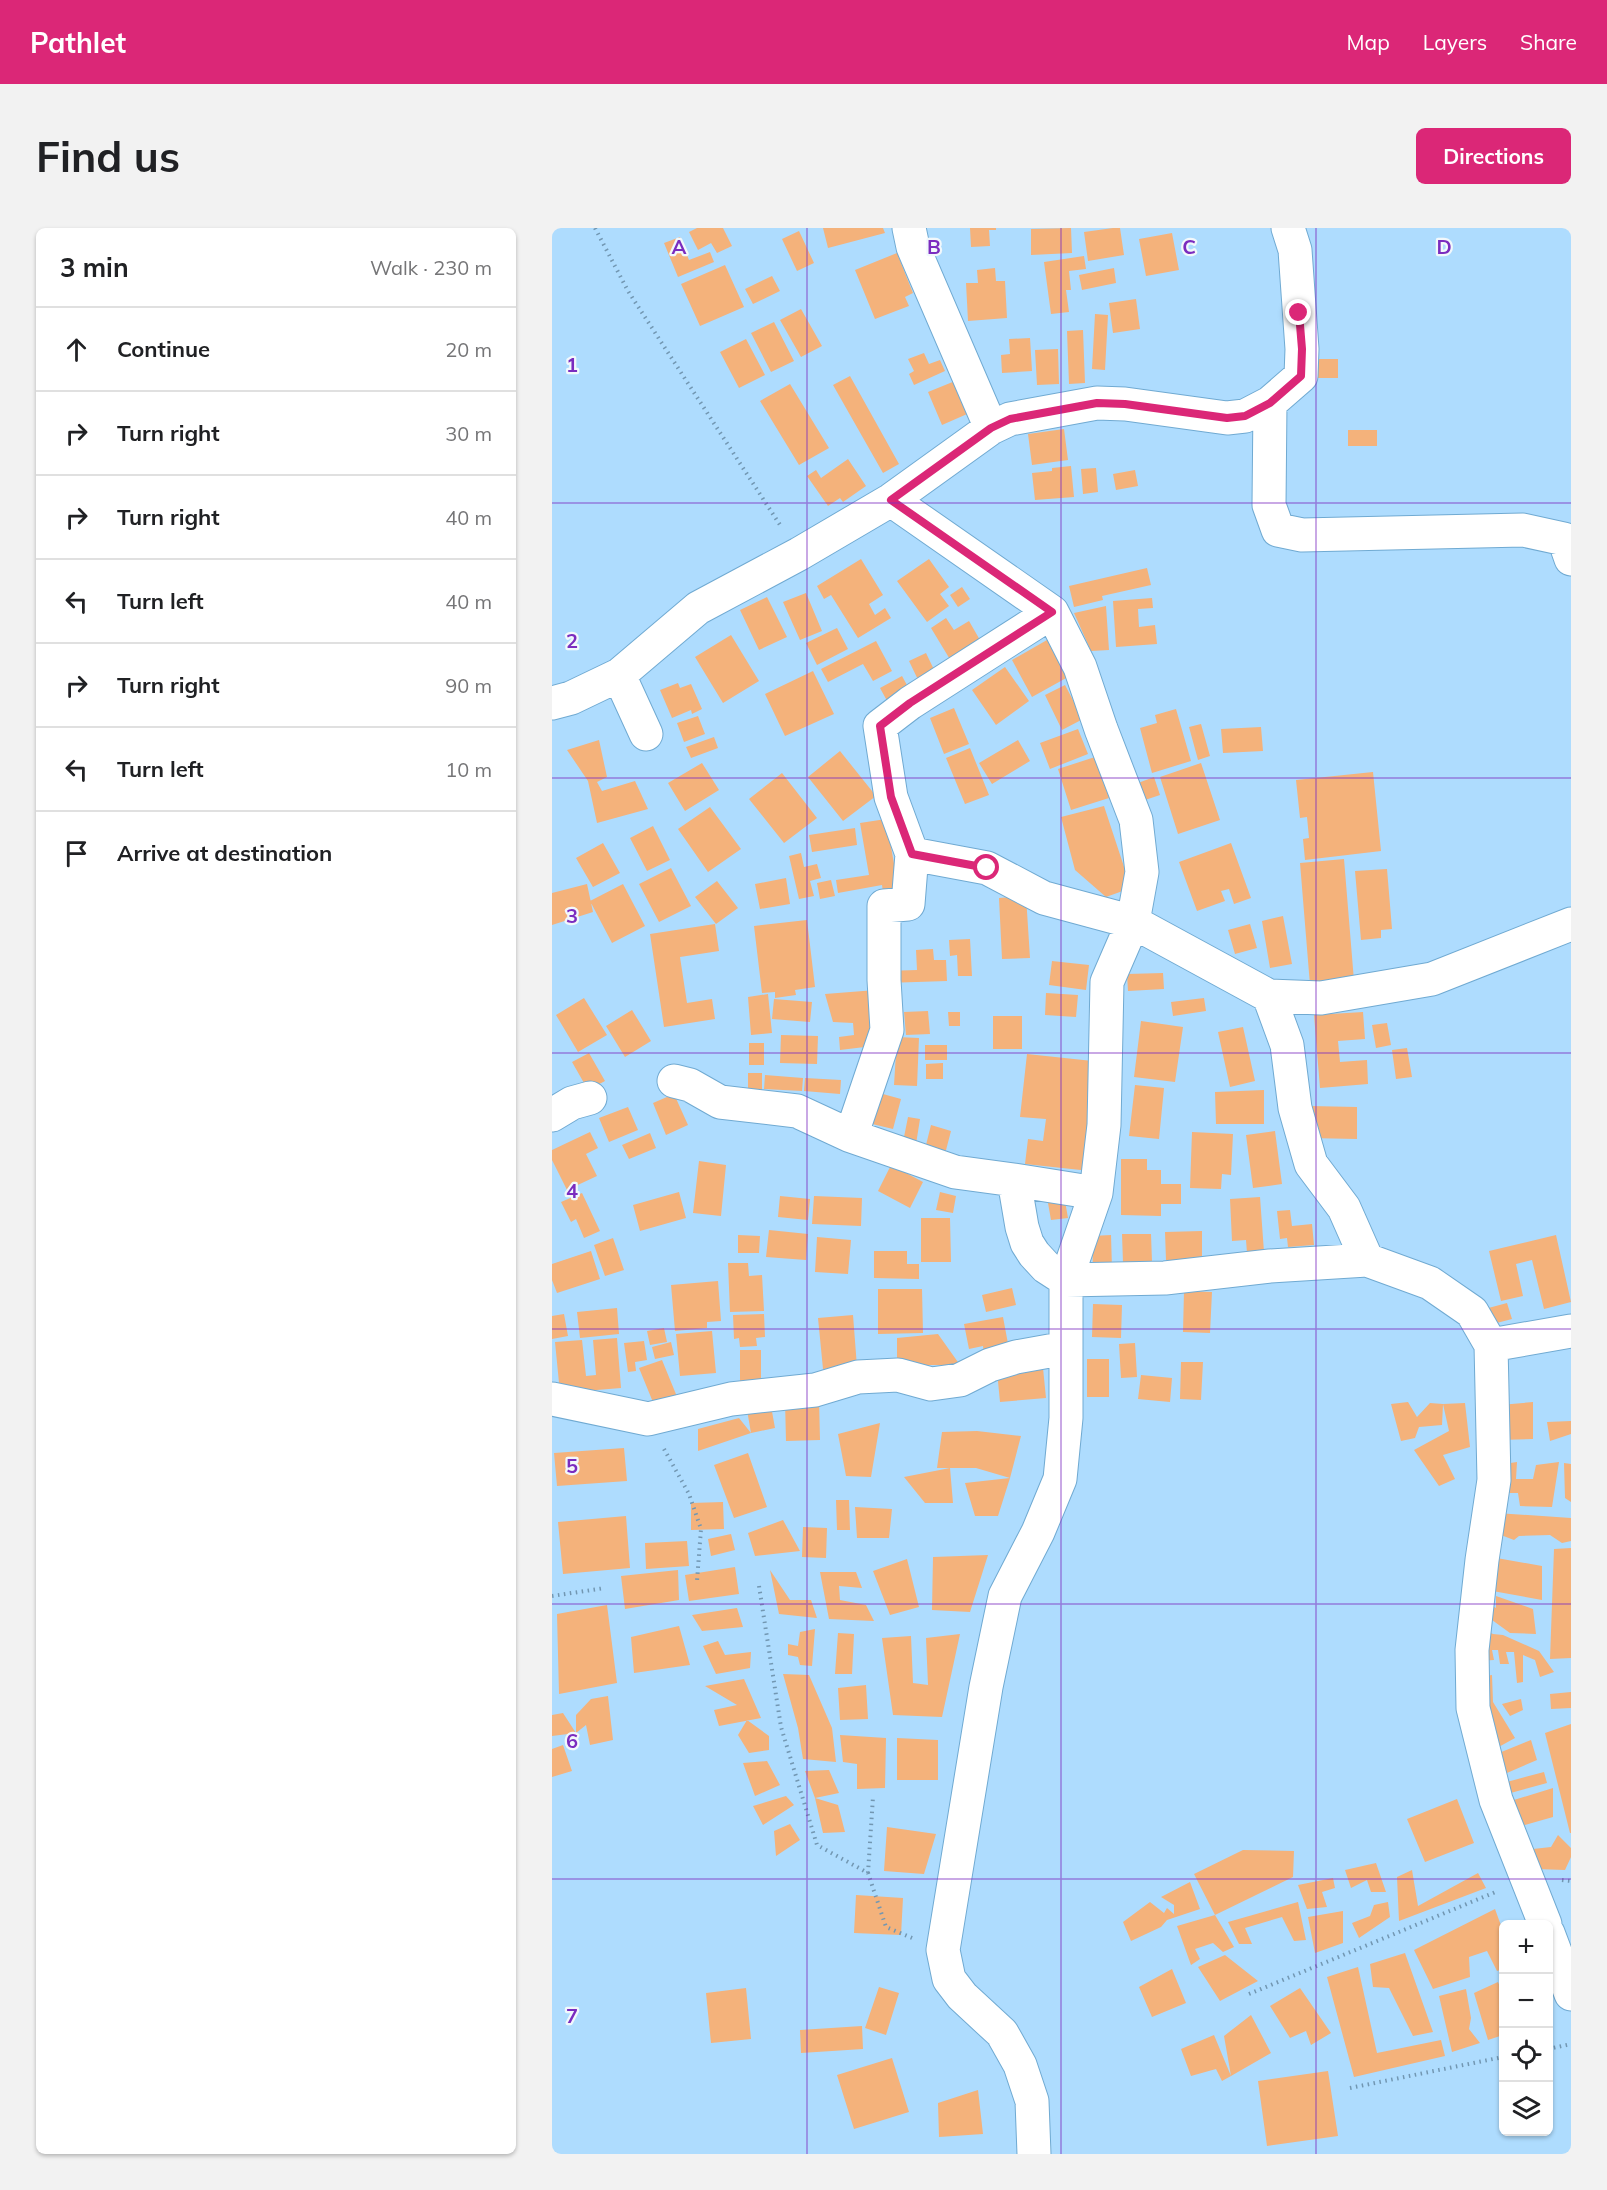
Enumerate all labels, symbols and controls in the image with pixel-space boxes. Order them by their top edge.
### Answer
text: Pathlet [30,25,126,60]
text: Map [1347,29,1390,55]
text: Layers [1423,29,1487,55]
text: Share [1520,29,1577,55]
button: Directions [1416,128,1571,184]
text: Find us [36,130,180,183]
text: A [672,234,687,259]
text: B [927,234,941,259]
text: C [1182,234,1196,259]
text: D [1436,234,1452,259]
text: 3 min [60,251,129,284]
text: Walk · 230 m [370,255,492,280]
route end [1285,299,1311,325]
icon: ahead [60,333,93,366]
text: Continue [117,335,210,363]
text: 20 m [445,337,492,362]
text: 1 [566,352,578,377]
icon: right [60,417,93,450]
text: Turn right [117,419,220,447]
text: 30 m [445,421,492,446]
icon: right [60,501,93,534]
text: Turn right [117,503,220,531]
text: 40 m [445,505,492,530]
icon: left [60,585,93,618]
text: Turn left [117,587,204,615]
text: 40 m [445,589,492,614]
text: 2 [566,628,578,653]
icon: right [60,669,93,702]
text: Turn right [117,671,220,699]
text: 90 m [445,673,492,698]
icon: left [60,753,93,786]
text: Turn left [117,755,204,783]
text: 10 m [445,757,492,782]
icon: arrive [60,837,93,870]
text: Arrive at destination [117,839,332,867]
route start [973,854,999,880]
text: 3 [566,903,578,928]
text: 4 [566,1178,578,1203]
text: 5 [566,1453,578,1478]
text: 6 [566,1728,578,1753]
map controls [1499,1920,1553,2136]
button: + [1499,1920,1553,1974]
button: − [1499,1974,1553,2028]
text: 7 [566,2003,578,2028]
button: locate [1499,2028,1553,2082]
button: layers [1499,2082,1553,2136]

